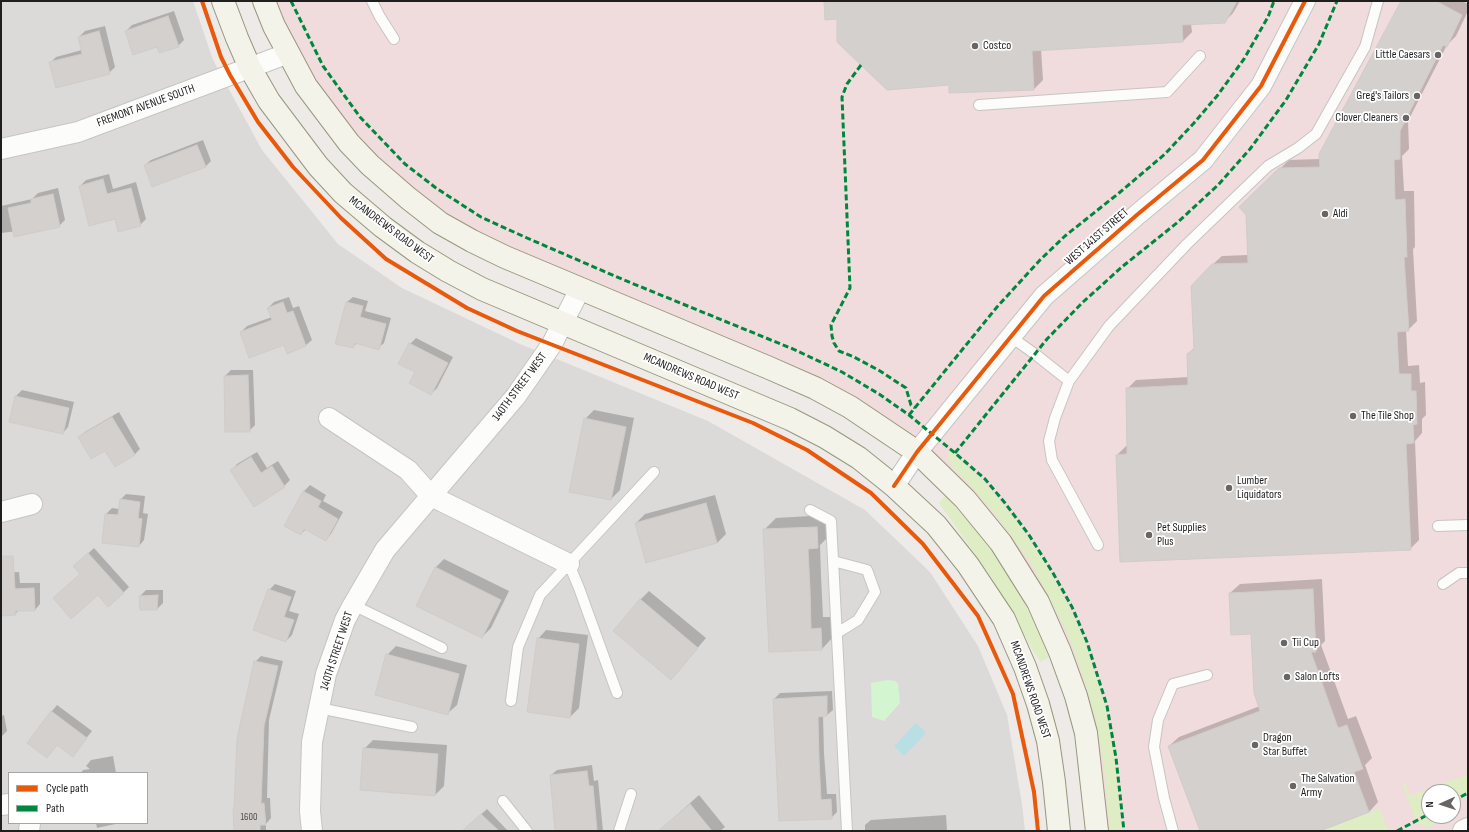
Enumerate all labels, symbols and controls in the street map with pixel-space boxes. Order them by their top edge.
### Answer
place label: Costco [983,39,1011,53]
marker: Costco [970,41,980,51]
place label: Little Caesars [1376,48,1430,62]
marker: Little Caesars [1433,50,1443,60]
street label: FREMONT AVENUE SOUTH [95,82,197,130]
place label: Greg's Tailors [1356,89,1409,103]
marker: Greg's Tailors [1412,91,1422,101]
place label: Clover Cleaners [1335,111,1398,125]
marker: Clover Cleaners [1401,113,1411,123]
street label: MCANDREWS ROAD WEST [346,193,436,267]
street label: WEST 141ST STREET [1062,205,1132,269]
place label: Aldi [1333,207,1348,221]
marker: Aldi [1320,209,1330,219]
street label: 140TH STREET WEST [490,350,550,424]
street label: MCANDREWS ROAD WEST [641,350,741,404]
place label: The Tile Shop [1361,409,1414,423]
marker: The Tile Shop [1348,411,1358,421]
place label: Lumber Liquidators [1237,474,1282,502]
marker: Lumber Liquidators [1224,483,1234,493]
place label: Pet Supplies Plus [1157,521,1206,549]
marker: Pet Supplies Plus [1144,530,1154,540]
street label: 140TH STREET WEST [317,610,357,692]
place label: Tii Cup [1292,636,1319,650]
marker: Tii Cup [1279,638,1289,648]
street label: MCANDREWS ROAD WEST [1007,639,1053,741]
place label: Salon Lofts [1295,670,1340,684]
marker: Salon Lofts [1282,672,1292,682]
place label: Dragon Star Buffet [1263,731,1307,759]
marker: Dragon Star Buffet [1250,740,1260,750]
legend [8,772,148,824]
place label: The Salvation Army [1301,772,1355,800]
text: Cycle path [46,781,88,796]
marker: The Salvation Army [1288,781,1298,791]
north arrow [1421,784,1461,824]
text: Path [46,801,64,816]
text: N [1423,801,1436,808]
house number: 1600 [241,811,257,823]

